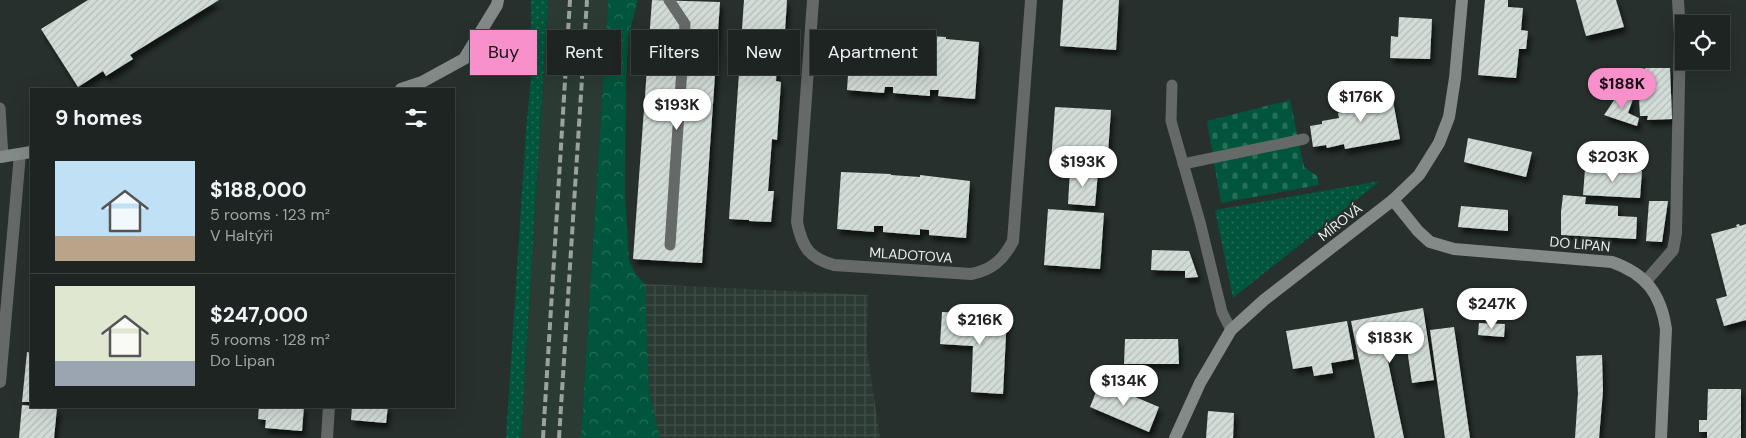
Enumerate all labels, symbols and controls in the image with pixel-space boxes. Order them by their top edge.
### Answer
map controls [1675,15,1730,70]
button: locate [1675,15,1730,70]
chip: Buy [470,30,537,75]
chip: Rent [547,30,621,75]
chip: Filters [631,30,718,75]
chip: New [728,30,800,75]
chip: Apartment [810,30,936,75]
pin: $188K [1587,68,1657,110]
text: $188K [1599,73,1645,94]
pin: $176K [1326,80,1396,123]
text: $176K [1339,86,1383,107]
pin: $193K [642,88,712,131]
text: $193K [654,94,700,115]
text: 9 homes [55,104,143,132]
icon: filters [402,104,430,132]
pin: $203K [1578,140,1648,183]
pin: $193K [1048,146,1118,188]
text: $203K [1588,146,1638,167]
text: $193K [1060,151,1106,172]
text: $188,000 [210,176,306,204]
icon: home [95,181,155,241]
street label: MÍROVÁ [1314,199,1366,245]
text: 5 rooms · 123 m² [210,204,330,225]
text: V Haltýři [210,225,273,246]
street label: DO LIPAN [1549,232,1611,256]
street label: MLADOTOVA [869,243,953,267]
pin: $247K [1457,288,1527,330]
text: $247K [1468,293,1516,314]
text: $247,000 [210,301,308,329]
pin: $216K [945,304,1015,346]
icon: home [95,306,155,366]
text: $216K [957,309,1003,330]
pin: $183K [1355,322,1425,364]
text: $183K [1367,327,1413,348]
text: 5 rooms · 128 m² [210,329,330,350]
text: Do Lipan [210,350,275,371]
pin: $134K [1089,364,1159,407]
text: $134K [1101,370,1147,391]

